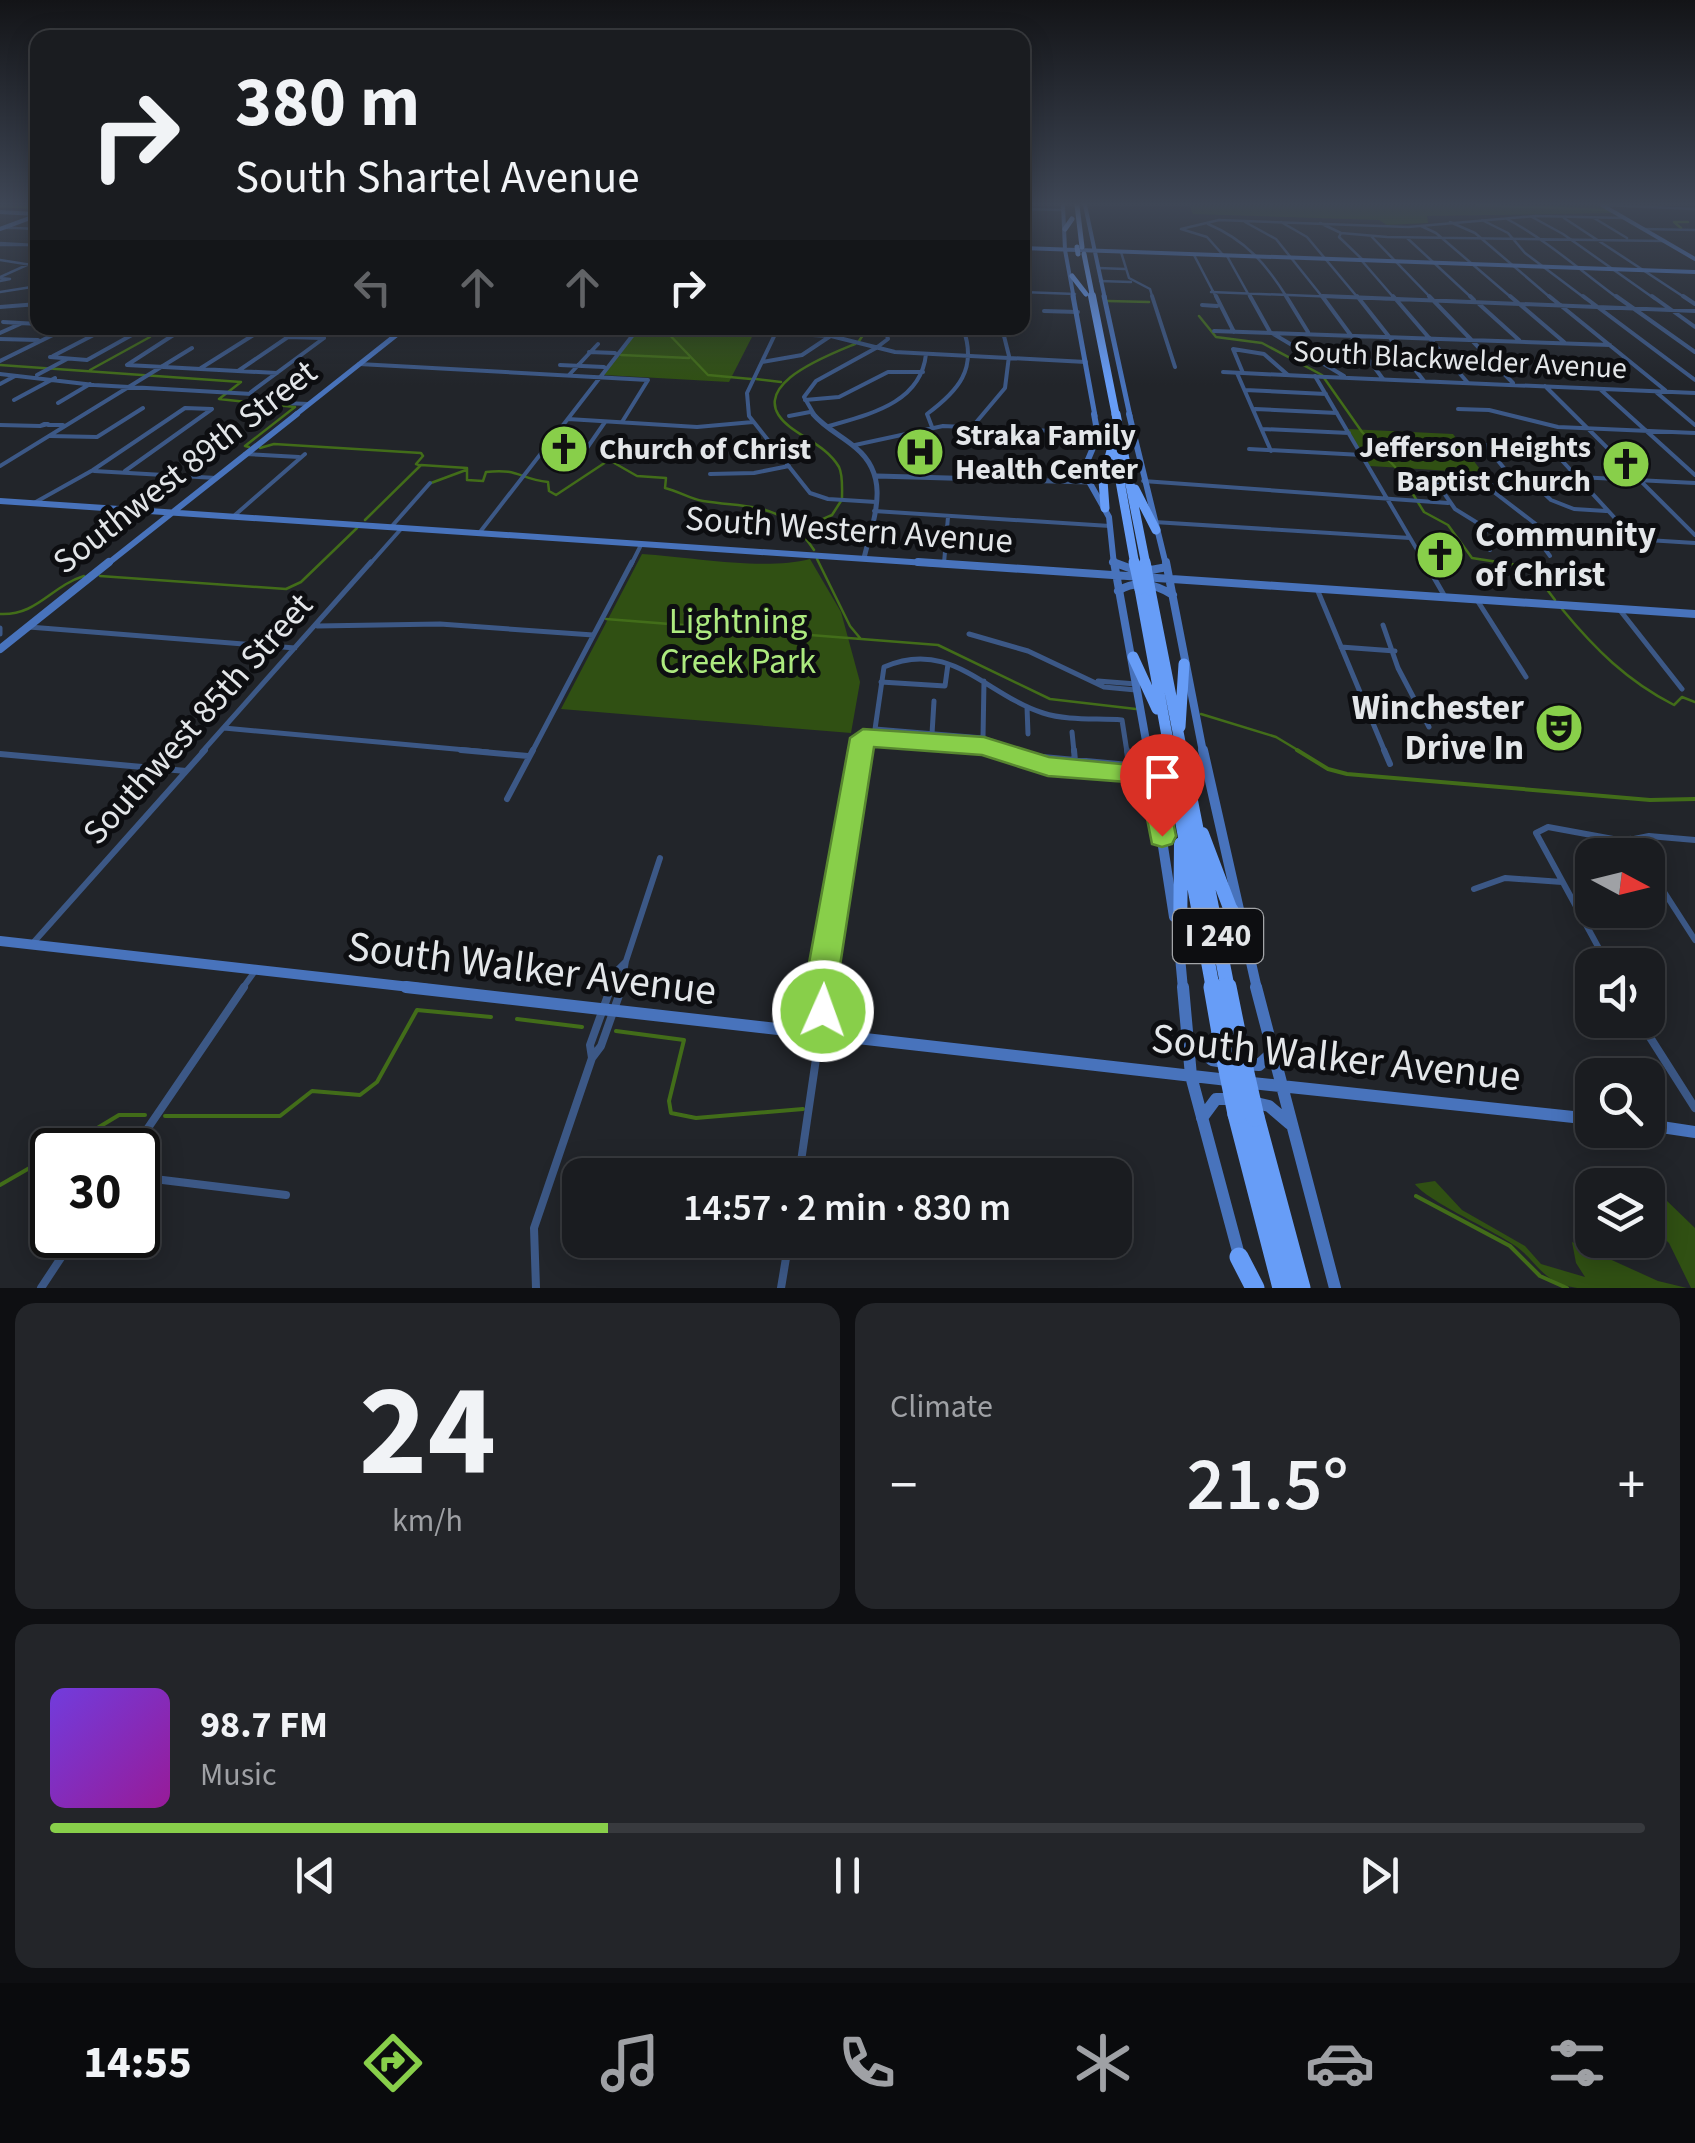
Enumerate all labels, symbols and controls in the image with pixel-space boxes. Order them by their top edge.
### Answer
text: 380 m [235,53,420,153]
icon: right [70,70,200,200]
text: South Shartel Avenue [235,146,639,210]
icon: left [345,260,400,315]
icon: ahead [450,260,505,315]
icon: ahead [555,260,610,315]
icon: right [660,260,715,315]
street label: South Blackwelder Avenue [1292,330,1628,390]
street label: Southwest 89th Street [42,348,328,586]
place label: Straka Family Health Center [955,414,1138,491]
church icon: Church of Christ [538,423,590,475]
hospital icon: Straka Family Health Center [894,426,946,478]
place label: Jefferson Heights Baptist Church [1359,426,1591,503]
place label: Church of Christ [599,428,812,471]
church icon: Jefferson Heights Baptist Church [1600,438,1652,490]
street label: South Western Avenue [684,494,1014,566]
place label: Community of Christ [1475,510,1656,600]
church icon: Community of Christ [1414,529,1466,581]
street label: Southwest 85th Street [71,582,325,856]
park label: Lightning Creek Park [660,597,817,687]
place label: Winchester Drive In [1352,683,1524,773]
theatre icon: Winchester Drive In [1533,702,1585,754]
pin [1120,734,1205,837]
icon: arrive [1135,749,1190,804]
north arrow [1575,838,1665,928]
map controls [1575,838,1665,1258]
road number: I 240 [1173,909,1263,963]
street label: South Walker Avenue [344,917,720,1021]
button: sound [1575,948,1665,1038]
position arrow [771,959,875,1063]
street label: South Walker Avenue [1148,1009,1524,1107]
button: search [1575,1058,1665,1148]
speed limit sign: 30 [30,1128,160,1258]
button: layers [1575,1168,1665,1258]
text: 14:57 · 2 min · 830 m [683,1181,1011,1235]
text: 24 [359,1340,496,1525]
text: Climate [890,1384,993,1430]
text: 21.5° [1186,1432,1349,1539]
text: − [890,1447,917,1525]
text: + [1618,1447,1645,1525]
text: km/h [392,1498,463,1544]
text: 98.7 FM [200,1698,328,1752]
text: Music [200,1752,277,1798]
icon: previous [288,1848,343,1903]
icon: pause [820,1848,875,1903]
icon: next [1352,1848,1407,1903]
icon: directions [358,2028,428,2098]
icon: music [595,2028,665,2098]
icon: phone [832,2028,902,2098]
icon: climate [1068,2028,1138,2098]
icon: car [1305,2028,1375,2098]
icon: filters [1542,2028,1612,2098]
text: 14:55 [83,2031,192,2095]

